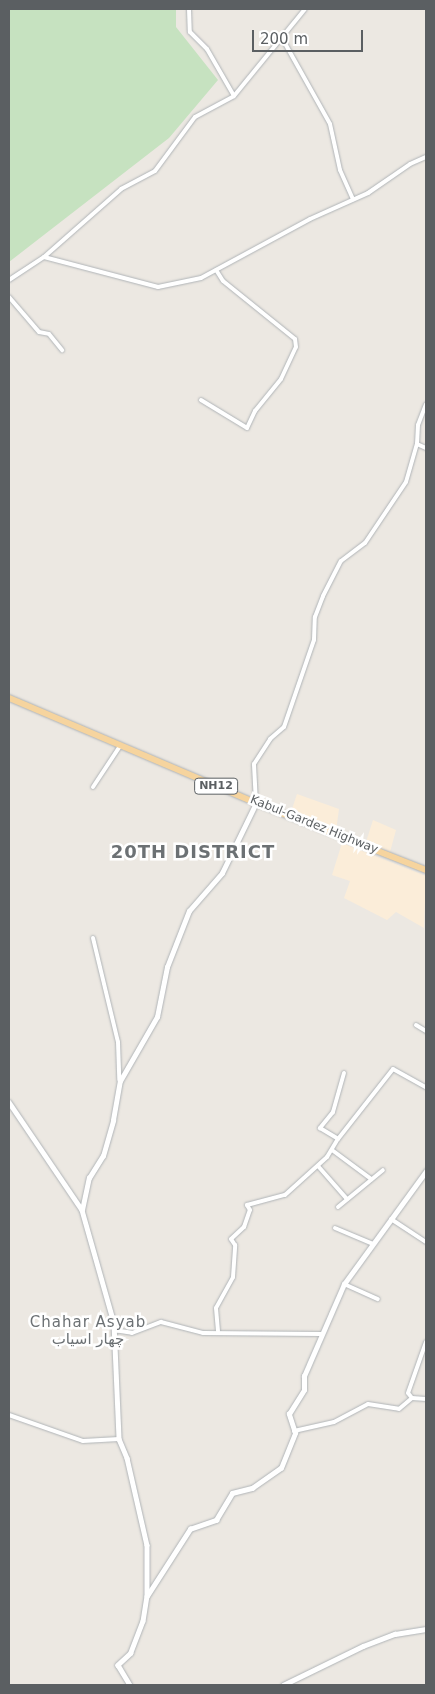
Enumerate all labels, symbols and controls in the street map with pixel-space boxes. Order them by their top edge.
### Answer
scale bar [255,20,366,52]
text: 200 m [260,30,308,48]
road number: NH12 [194,778,238,794]
street label: Kabul-Gardez Highway [248,793,380,857]
district label: 20TH DISTRICT [109,841,277,863]
district label: Chahar Asyab چهار اسیاب [28,1313,148,1348]

